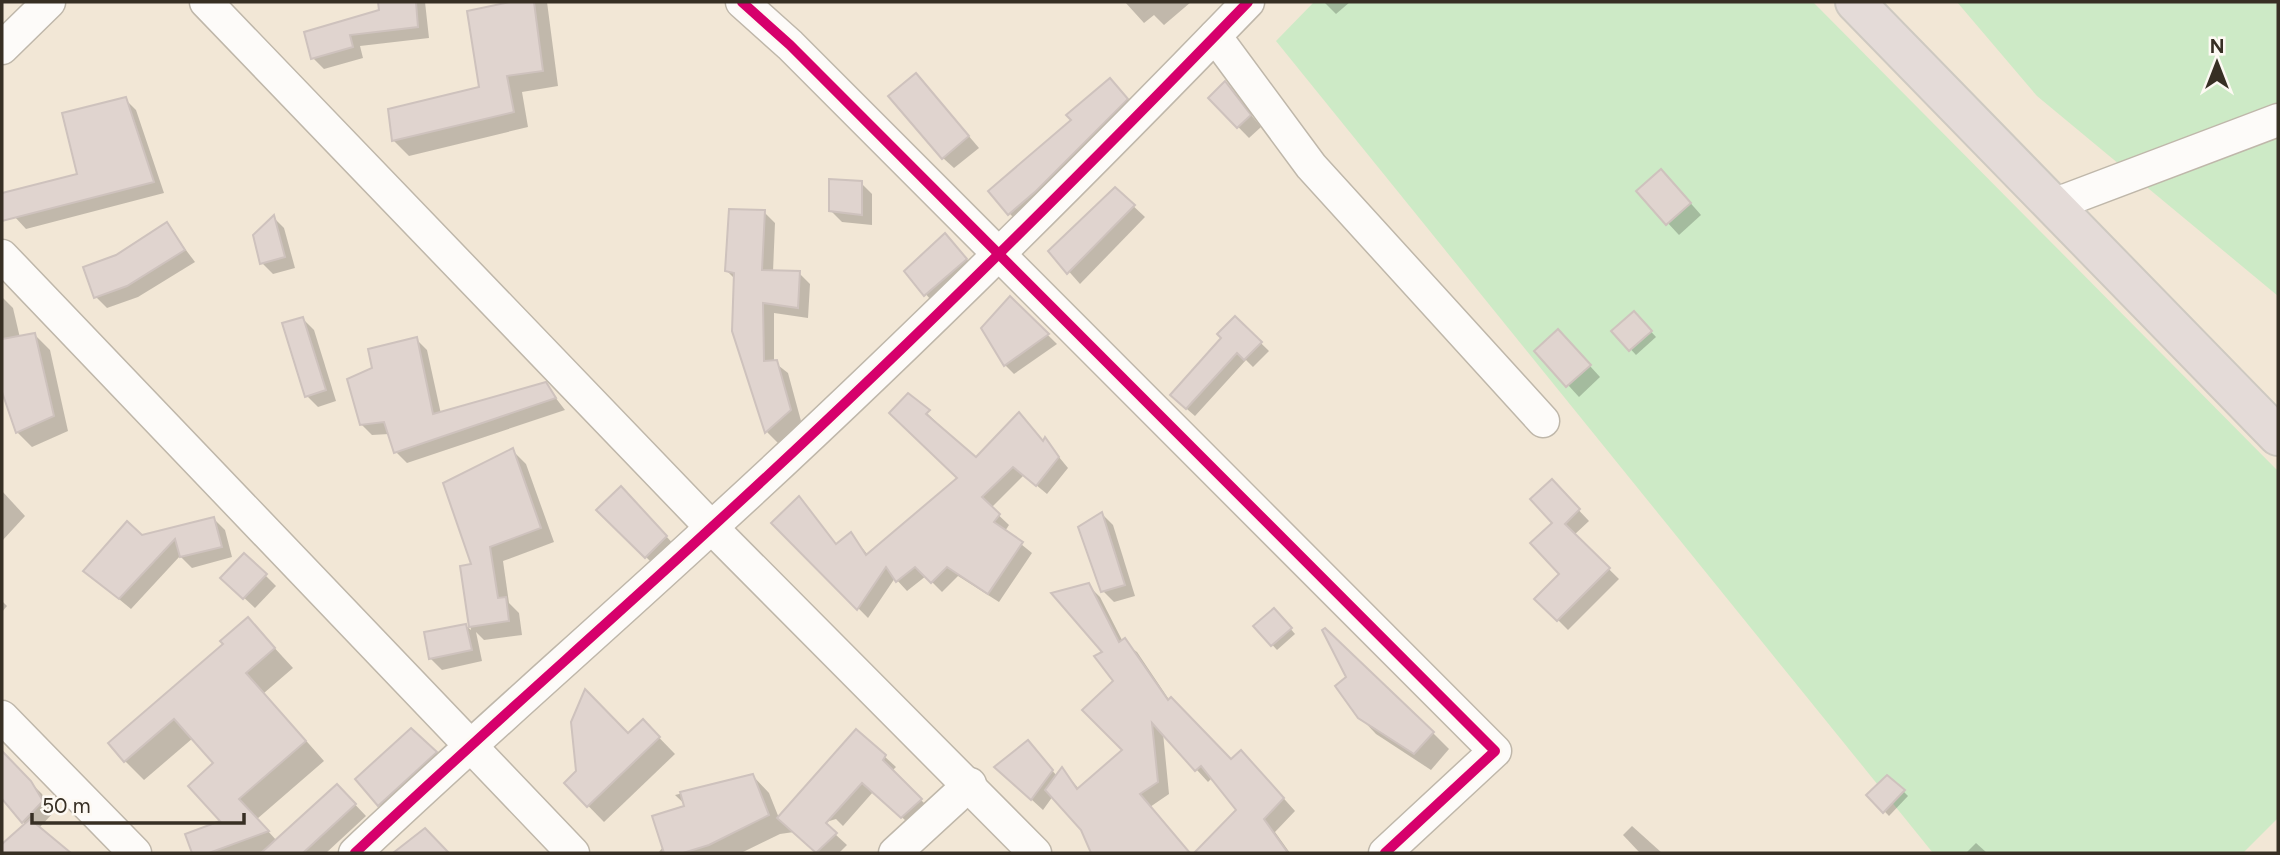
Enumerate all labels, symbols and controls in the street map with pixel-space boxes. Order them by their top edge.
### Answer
north arrow [2182,28,2252,98]
text: N [2210,35,2224,58]
scale bar [32,782,243,826]
text: 50 m [42,793,91,818]

